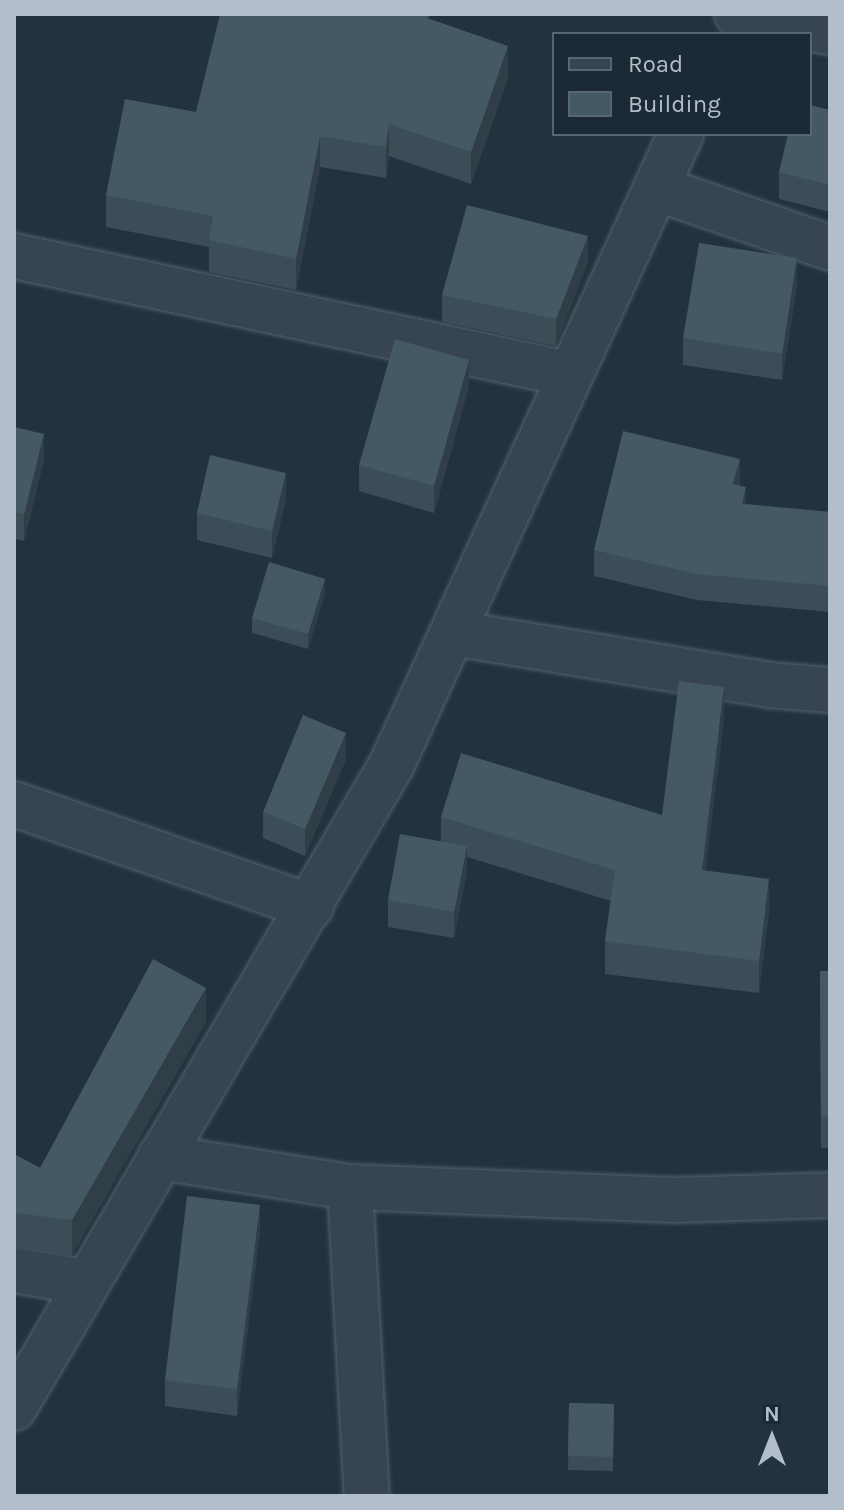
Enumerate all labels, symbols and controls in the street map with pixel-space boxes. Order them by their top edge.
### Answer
legend [552,32,812,136]
text: Road [628,50,683,78]
text: Building [628,90,721,118]
north arrow [732,1398,812,1478]
text: N [764,1401,780,1427]

